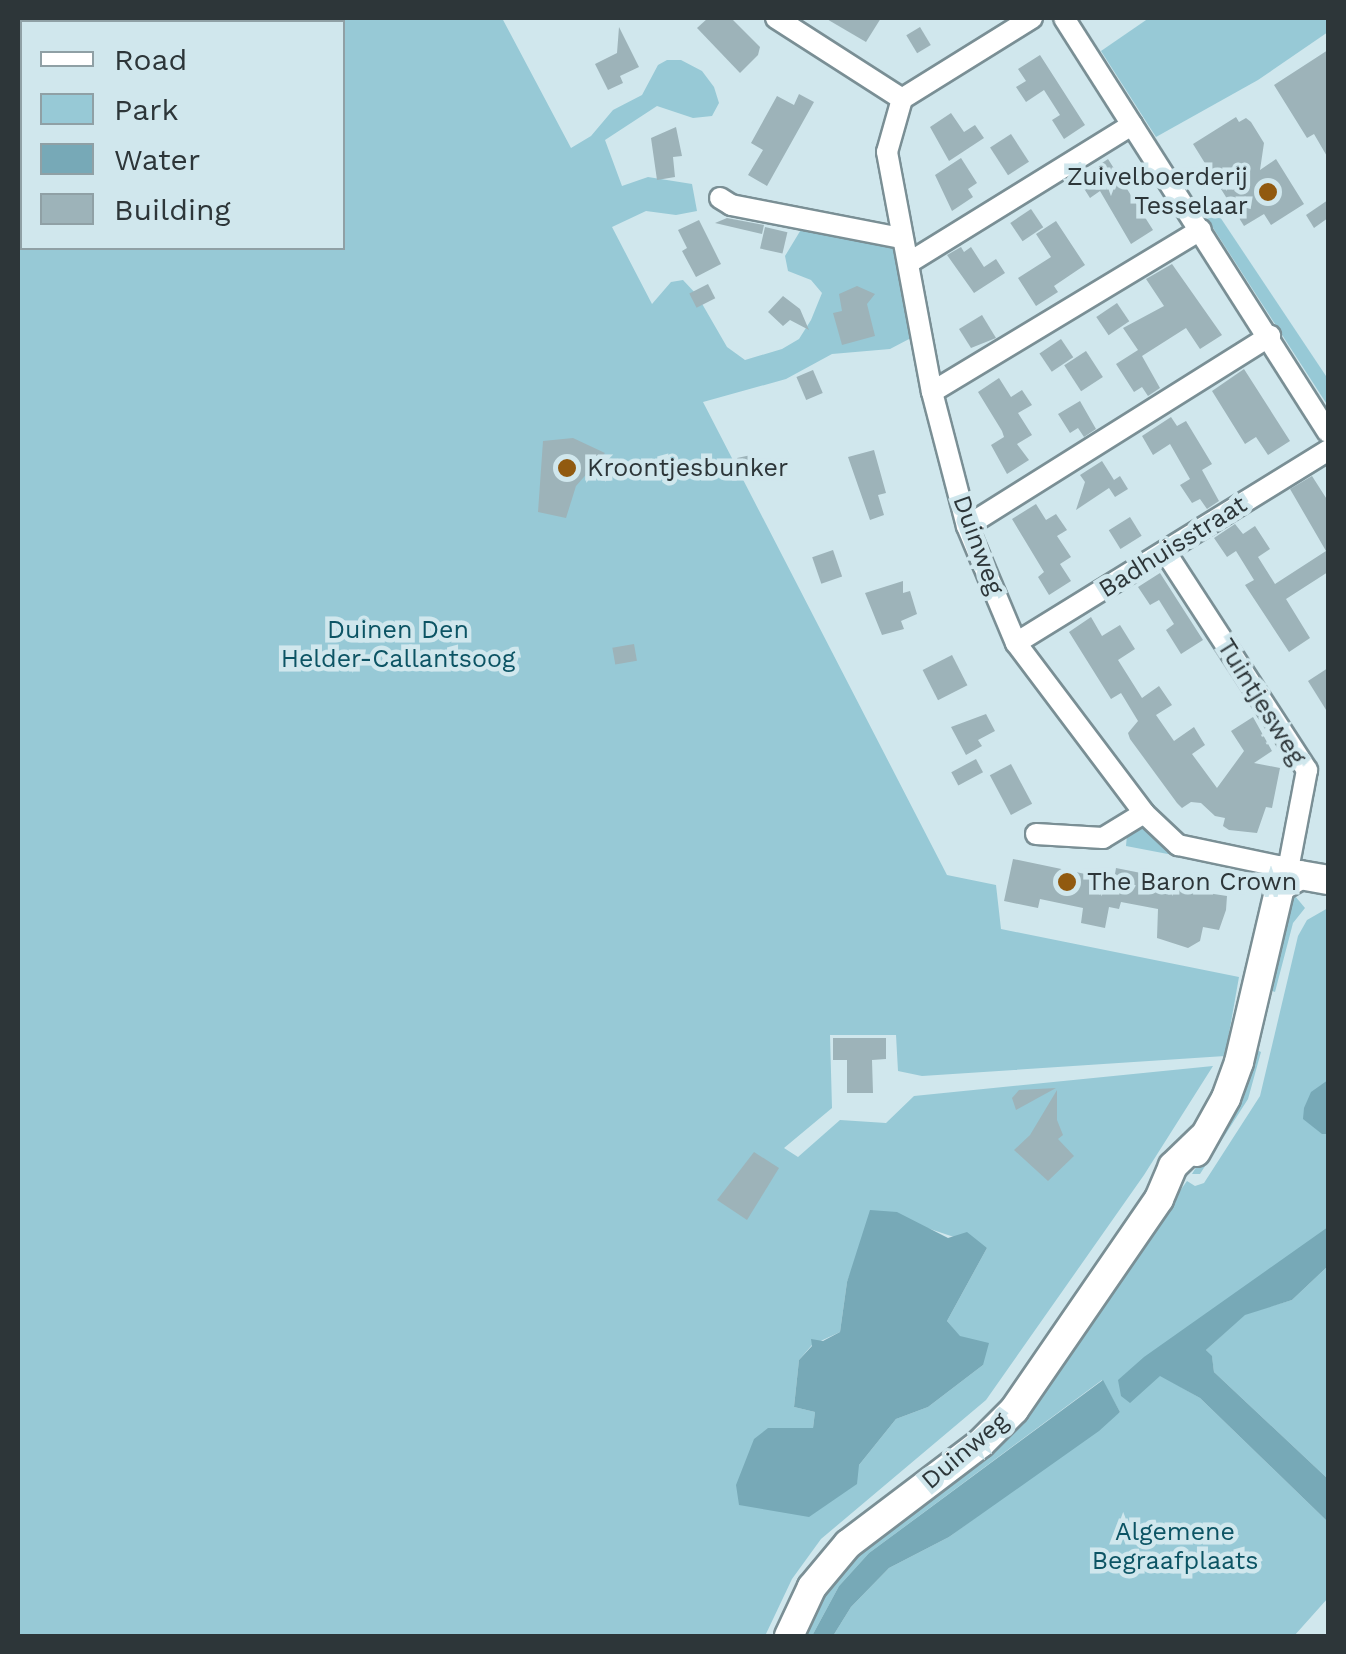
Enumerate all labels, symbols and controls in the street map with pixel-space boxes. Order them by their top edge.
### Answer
legend [20,20,345,250]
text: Road [114,42,187,77]
text: Park [114,92,179,127]
text: Water [114,142,200,177]
place label: Zuivelboerderij Tesselaar [1067,163,1248,222]
marker: Zuivelboerderij Tesselaar [1257,181,1279,203]
text: Building [114,192,231,227]
place label: Kroontjesbunker [587,453,788,483]
marker: Kroontjesbunker [556,457,578,479]
street label: Badhuisstraat [1094,490,1252,604]
street label: Duinweg [946,491,1010,599]
park label: Duinen Den Helder-Callantsoog [281,616,515,675]
street label: Tuintjesweg [1210,633,1312,771]
place label: The Baron Crown [1087,867,1297,897]
marker: The Baron Crown [1056,871,1078,893]
street label: Duinweg [916,1406,1014,1496]
park label: Algemene Begraafplaats [1092,1518,1258,1577]

